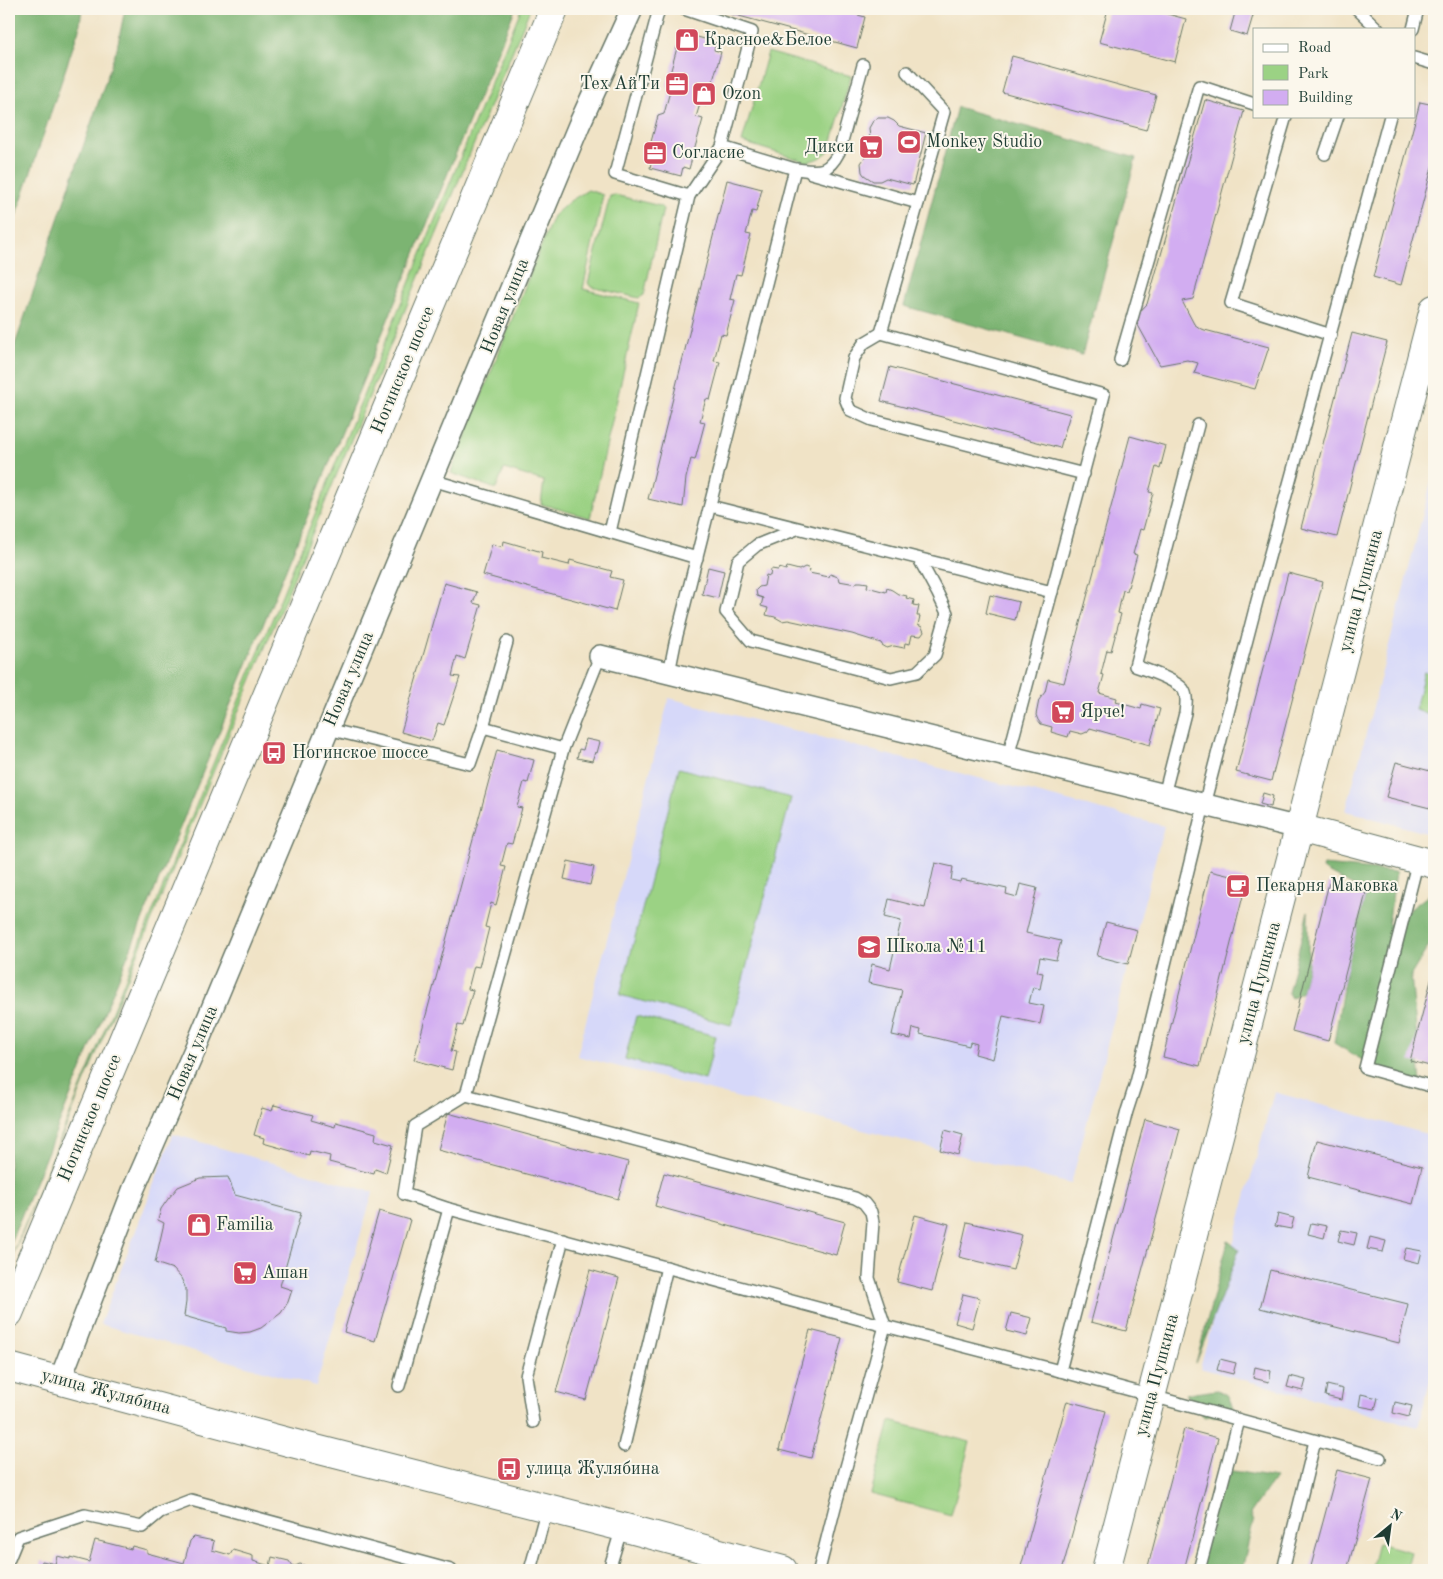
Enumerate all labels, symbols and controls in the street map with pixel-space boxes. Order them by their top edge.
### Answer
shop icon: Красное&Белое [674,27,700,53]
legend [1253,28,1416,118]
place label: Красное&Белое [704,31,832,49]
text: Road [1298,41,1332,56]
text: Park [1298,67,1329,82]
office icon: Тех АйТи [664,71,690,97]
place label: Тех АйТи [580,75,660,93]
shop icon: Ozon [691,81,717,107]
place label: Ozon [722,85,761,103]
text: Building [1298,91,1353,106]
sports icon: Monkey Studio [896,129,922,155]
place label: Monkey Studio [926,133,1042,151]
supermarket icon: Дикси [858,134,884,160]
place label: Дикси [804,138,854,156]
office icon: Согласие [642,140,668,166]
place label: Согласие [672,144,744,162]
street label: Новая улица [478,256,532,356]
street label: Ногинское шоссе [368,304,438,436]
street label: улица Пушкина [1336,528,1386,654]
street label: Новая улица [321,629,377,729]
supermarket icon: Ярче! [1050,699,1076,725]
place label: Ярче! [1080,703,1125,721]
bus stop icon: Ногинское шоссе [261,740,287,766]
place label: Ногинское шоссе [292,744,428,762]
cafe icon: Пекарня Маковка [1225,873,1251,899]
place label: Пекарня Маковка [1256,877,1399,895]
street label: улица Пушкина [1234,920,1284,1046]
school or university icon: Школа №11 [856,934,882,960]
place label: Школа №11 [886,938,987,956]
street label: Новая улица [165,1003,221,1103]
street label: Ногинское шоссе [55,1052,125,1184]
shop icon: Familia [186,1212,212,1238]
place label: Familia [216,1216,274,1234]
supermarket icon: Ашан [232,1260,258,1286]
place label: Ашан [262,1264,308,1282]
street label: улица Пушкина [1132,1312,1182,1438]
street label: улица Жулябина [39,1366,173,1418]
bus stop icon: улица Жулябина [496,1456,522,1482]
place label: улица Жулябина [526,1460,660,1478]
north arrow [1366,1502,1416,1552]
text: N [1388,1507,1404,1524]

